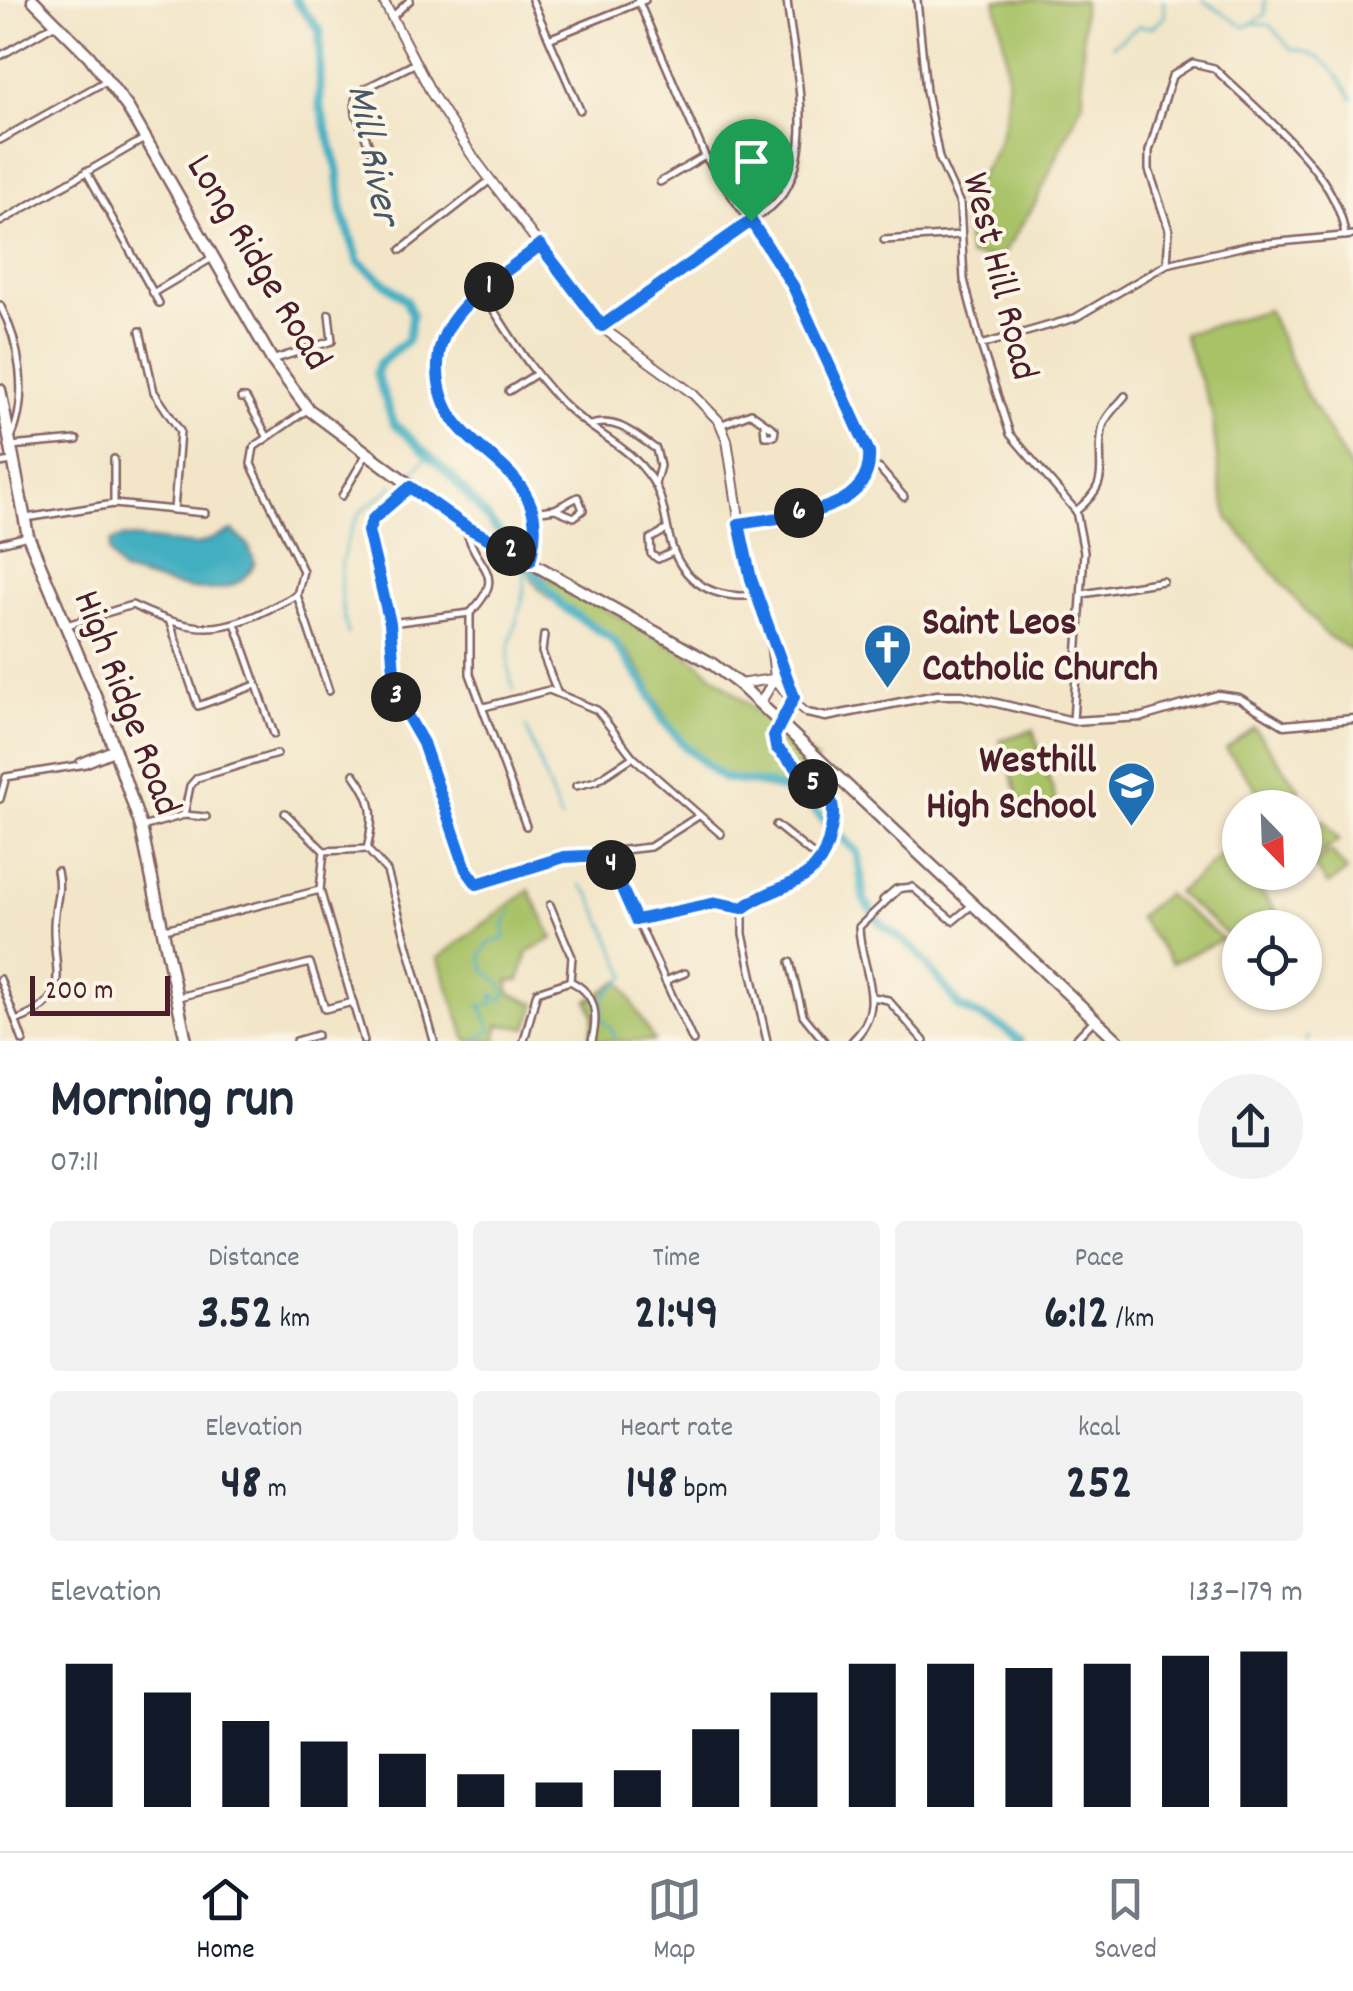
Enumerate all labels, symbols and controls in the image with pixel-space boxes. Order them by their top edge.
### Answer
water label: Mill River [327,80,414,235]
pin [709,119,794,222]
icon: arrive [724,134,779,189]
street label: Long Ridge Road [169,145,343,383]
street label: West Hill Road [944,167,1050,387]
pin: 1 [464,262,514,312]
text: 1 [486,267,492,307]
pin: 6 [774,488,824,538]
text: 6 [792,493,806,533]
pin: 2 [486,526,536,576]
text: 2 [505,531,517,571]
street label: High Ridge Road [55,583,193,825]
place label: Saint Leos Catholic Church [922,597,1158,700]
church icon: Saint Leos Catholic Church [861,622,913,690]
pin: 3 [371,672,421,722]
text: 3 [390,677,402,717]
place label: Westhill High School [926,735,1096,838]
pin: 5 [788,759,838,809]
school or university icon: Westhill High School [1105,760,1157,828]
text: 5 [807,764,819,804]
north arrow [1222,790,1322,890]
map controls [1222,790,1322,1010]
pin: 4 [586,840,636,890]
text: 4 [605,845,617,885]
button: locate [1222,910,1322,1010]
scale bar [30,971,170,1016]
text: 200 m [45,973,113,1013]
text: Morning run [50,1064,294,1143]
button: share [1198,1074,1303,1179]
text: 07:11 [50,1141,99,1187]
text: Distance [208,1240,300,1280]
text: Time [653,1240,700,1280]
text: Pace [1074,1240,1124,1280]
text: 3.52 [198,1280,273,1352]
text: 21:49 [634,1280,719,1352]
text: 6:12 [1044,1280,1109,1352]
text: km [273,1301,310,1341]
text: /km [1109,1301,1155,1341]
text: Elevation [205,1410,303,1450]
text: Heart rate [620,1410,733,1450]
text: kcal [1078,1410,1120,1450]
text: 48 [221,1450,261,1522]
text: 148 [625,1450,677,1522]
text: 252 [1066,1450,1133,1522]
text: m [261,1471,287,1511]
text: bpm [677,1471,728,1511]
text: Elevation [50,1571,161,1617]
text: 133–179 m [1188,1571,1303,1617]
tab: Home [196,1872,255,1972]
tab: Map [647,1872,702,1972]
tab: Saved [1094,1872,1157,1972]

